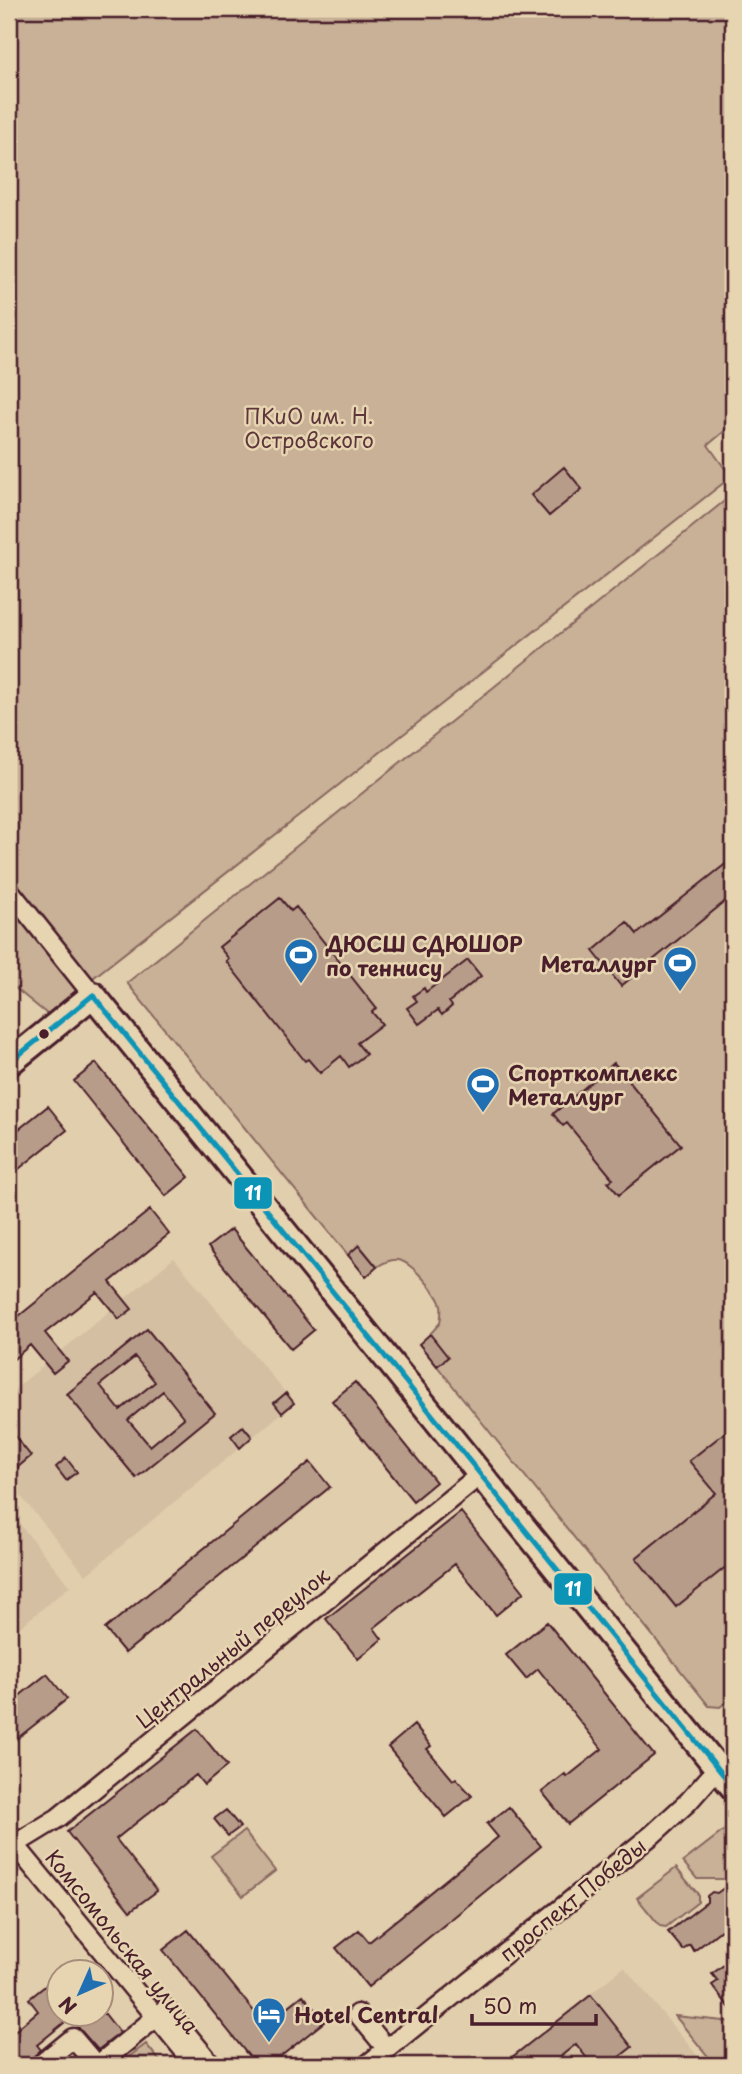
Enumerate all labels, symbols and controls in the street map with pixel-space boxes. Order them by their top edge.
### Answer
park label: ПКиО им. Н. Островского [244,399,374,455]
place label: ДЮСШ СДЮШОР по теннису [325,927,523,983]
sports icon: ДЮСШ СДЮШОР по теннису [282,936,320,985]
sports icon: Металлург [661,944,699,993]
place label: Металлург [541,947,656,979]
unlabelled marker [37,1027,51,1041]
place label: Спорткомплекс Металлург [508,1056,678,1112]
sports icon: Спорткомплекс Металлург [464,1065,502,1114]
line badge: 11 [233,1176,273,1210]
text: 11 [244,1178,262,1206]
street label: Центральный переулок [128,1558,336,1735]
line badge: 11 [553,1572,593,1606]
text: 11 [564,1574,582,1602]
street label: проспект Победы [492,1830,652,1968]
street label: Комсомольская улица [39,1842,208,2041]
north arrow [46,1958,116,2028]
scale bar [472,1983,597,2027]
text: 50 m [483,1989,537,2021]
text: N [52,1991,82,2021]
hotel icon: Hotel Central [250,1995,288,2044]
place label: Hotel Central [294,1998,438,2030]

